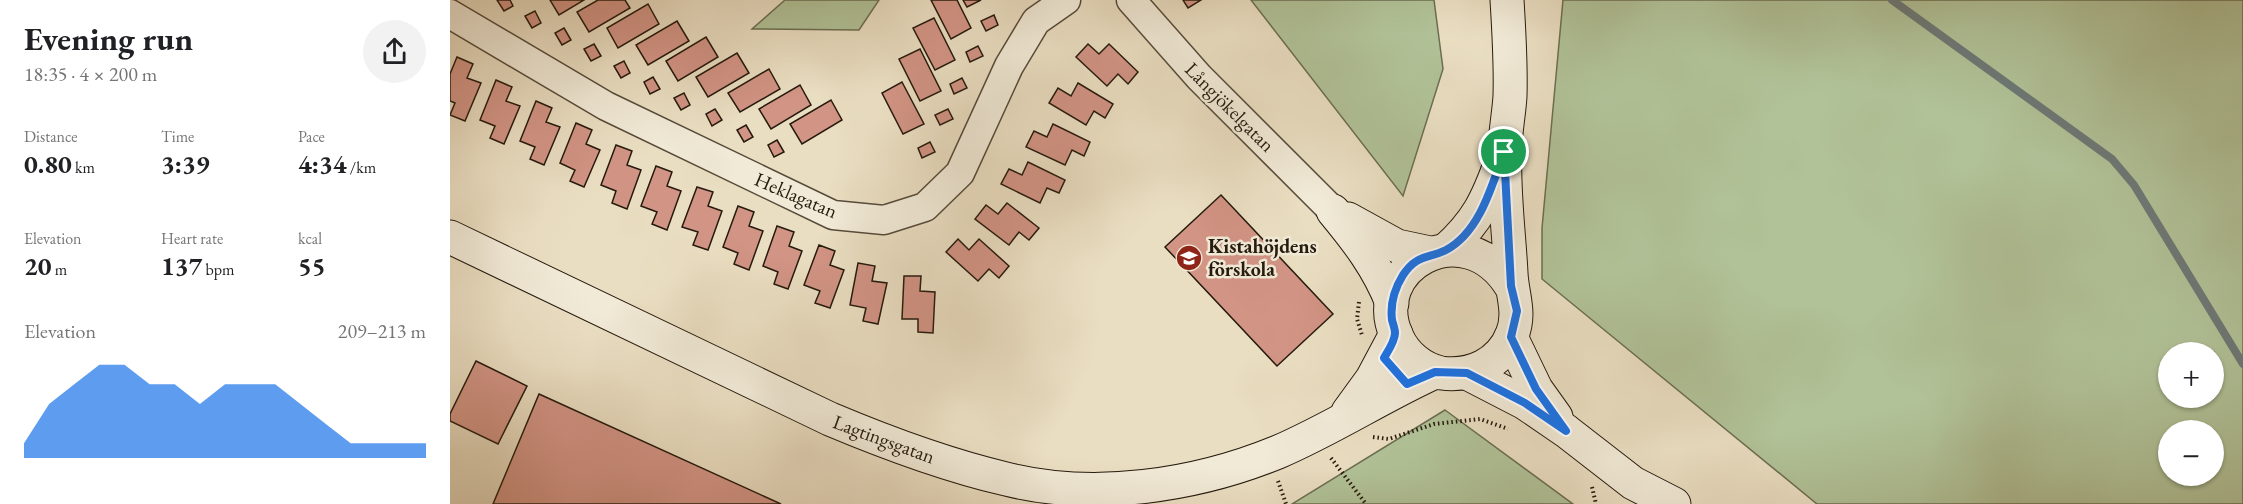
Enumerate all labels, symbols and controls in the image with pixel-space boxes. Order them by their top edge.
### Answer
text: Evening run [24,17,193,60]
button: share [363,20,426,83]
street label: Långjökelgatan [1179,56,1281,158]
text: 18:35 · 4 × 200 m [24,61,157,87]
text: Distance [24,126,77,147]
text: Time [161,126,194,147]
text: Pace [298,126,325,147]
pin [1478,126,1529,177]
icon: arrive [1487,135,1520,168]
text: 0.80 [24,147,72,181]
text: 3:39 [161,147,210,181]
text: 4:34 [298,147,347,181]
text: km [72,157,95,178]
text: /km [347,157,376,178]
street label: Heklagatan [751,166,842,224]
text: Elevation [24,228,82,249]
text: Heart rate [161,228,223,249]
text: kcal [298,228,322,249]
place label: Kistahöjdens förskola [1208,233,1317,282]
school or university icon: Kistahöjdens förskola [1174,243,1204,273]
text: 20 [24,249,52,283]
text: 137 [161,249,202,283]
text: 55 [298,249,326,283]
text: m [52,259,67,280]
text: bpm [202,259,234,280]
text: Elevation [24,318,96,344]
text: 209–213 m [338,318,426,344]
map controls [2158,342,2224,486]
button: + [2158,342,2224,408]
street label: Lagtingsgatan [829,409,939,470]
button: − [2158,420,2224,486]

